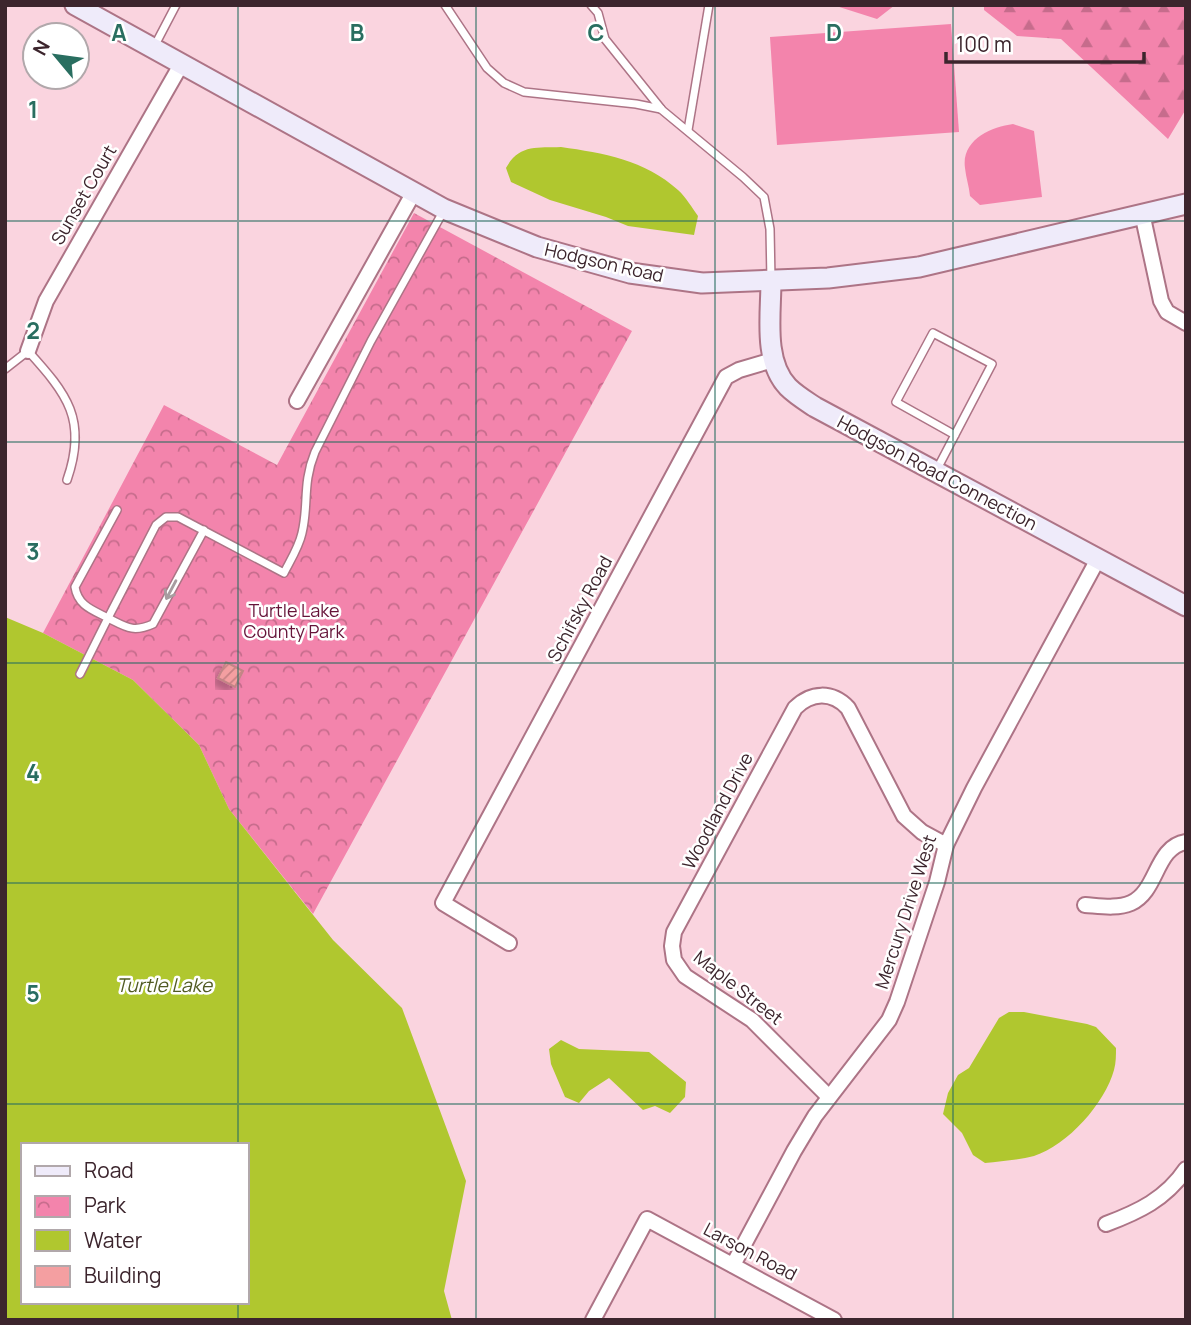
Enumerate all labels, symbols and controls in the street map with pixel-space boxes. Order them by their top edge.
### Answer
text: A [111,16,127,48]
text: B [350,16,364,48]
text: C [588,16,605,48]
text: D [826,16,842,48]
north arrow [21,21,91,91]
scale bar [946,21,1144,65]
text: 100 m [956,30,1012,58]
text: N [26,35,56,60]
text: 1 [28,93,38,125]
street label: Sunset Court [45,140,121,249]
street label: Hodgson Road [542,237,666,287]
text: 2 [26,314,40,346]
street label: Hodgson Road Connection [833,409,1042,535]
text: 3 [26,535,40,567]
street label: Schifsky Road [541,551,617,666]
one-way arrow [164,579,177,600]
park label: Turtle Lake County Park [244,598,345,643]
street label: Woodland Drive [676,748,758,873]
text: 4 [26,756,40,788]
street label: Mercury Drive West [869,832,941,992]
street label: Maple Street [689,945,788,1030]
water label: Turtle Lake [116,972,214,998]
text: 5 [26,977,40,1009]
legend [21,1143,248,1304]
text: Road [84,1156,134,1184]
text: Park [84,1191,126,1219]
street label: Larson Road [700,1216,801,1286]
text: Water [84,1226,143,1254]
text: Building [84,1261,161,1289]

